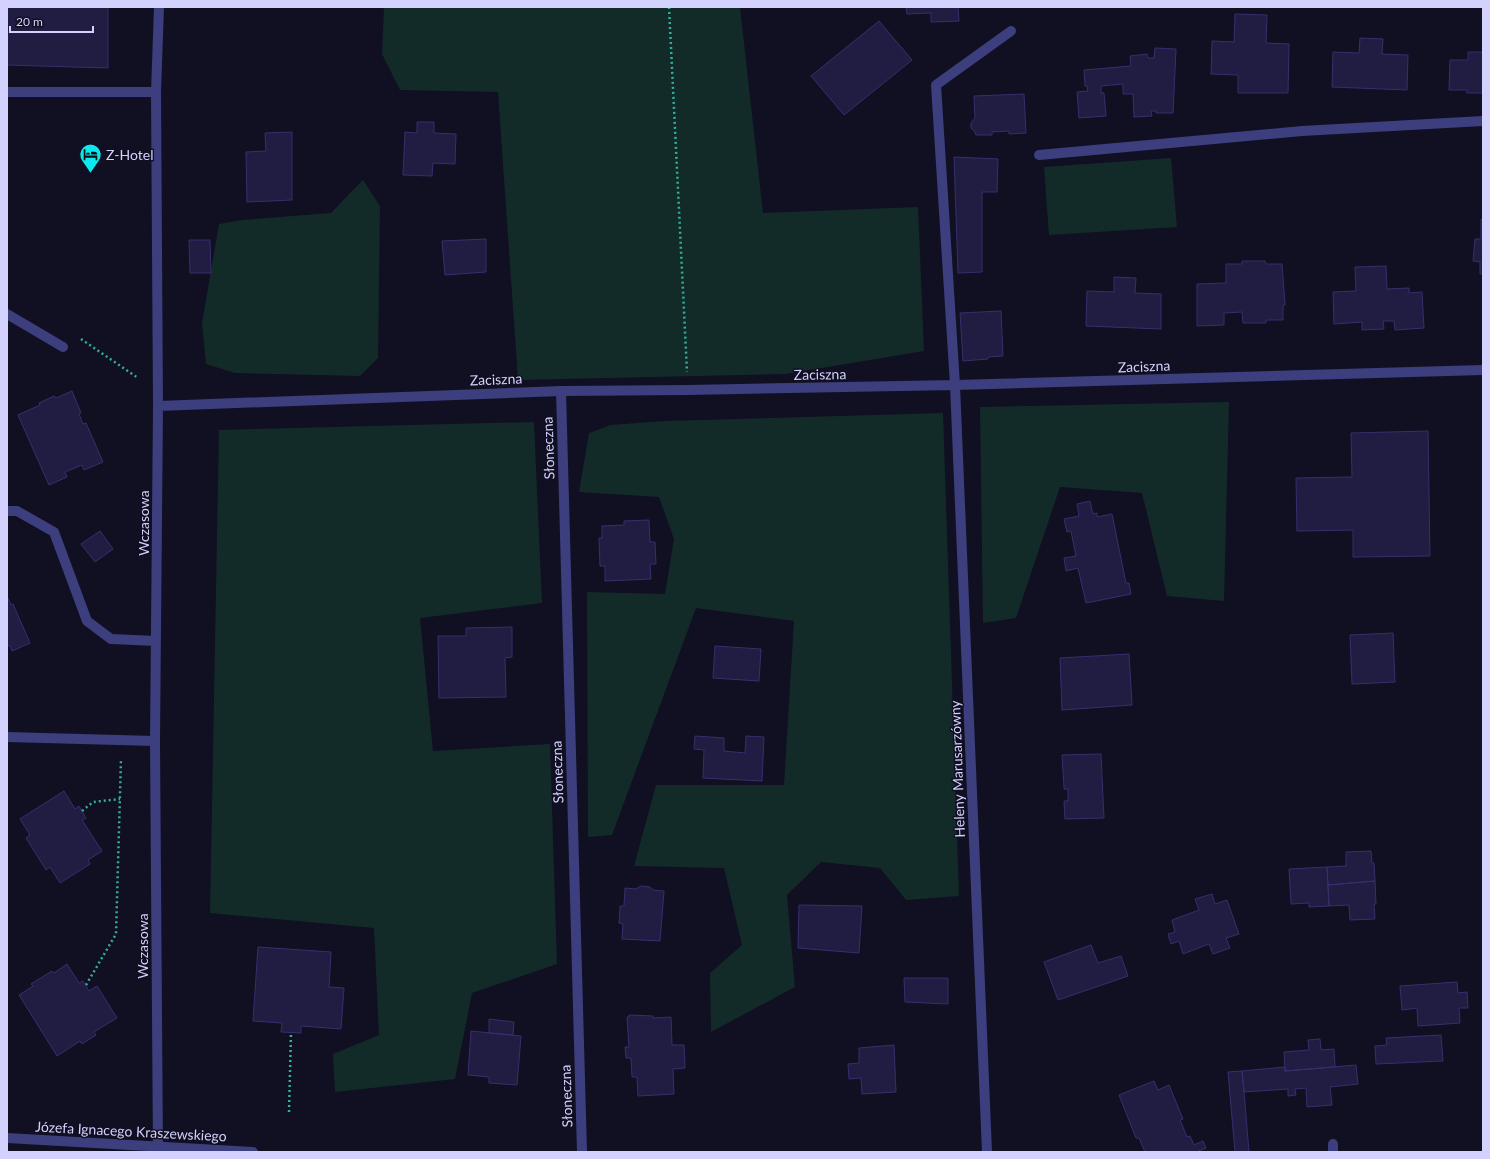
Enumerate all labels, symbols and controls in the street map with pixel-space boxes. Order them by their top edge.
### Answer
scale bar [10,8,93,34]
text: 20 m [16,14,43,29]
hotel icon: Z-Hotel [78,141,104,174]
place label: Z-Hotel [106,146,154,163]
street label: Zaciszna [1117,357,1171,375]
street label: Zaciszna [794,365,846,383]
street label: Zaciszna [469,370,523,388]
street label: Słoneczna [538,416,558,480]
street label: Wczasowa [135,490,152,556]
street label: Heleny Marusarzówny [946,699,968,838]
street label: Słoneczna [547,740,567,804]
street label: Wczasowa [134,913,151,979]
street label: Słoneczna [556,1064,576,1128]
street label: Józefa Ignacego Kraszewskiego [35,1117,227,1145]

